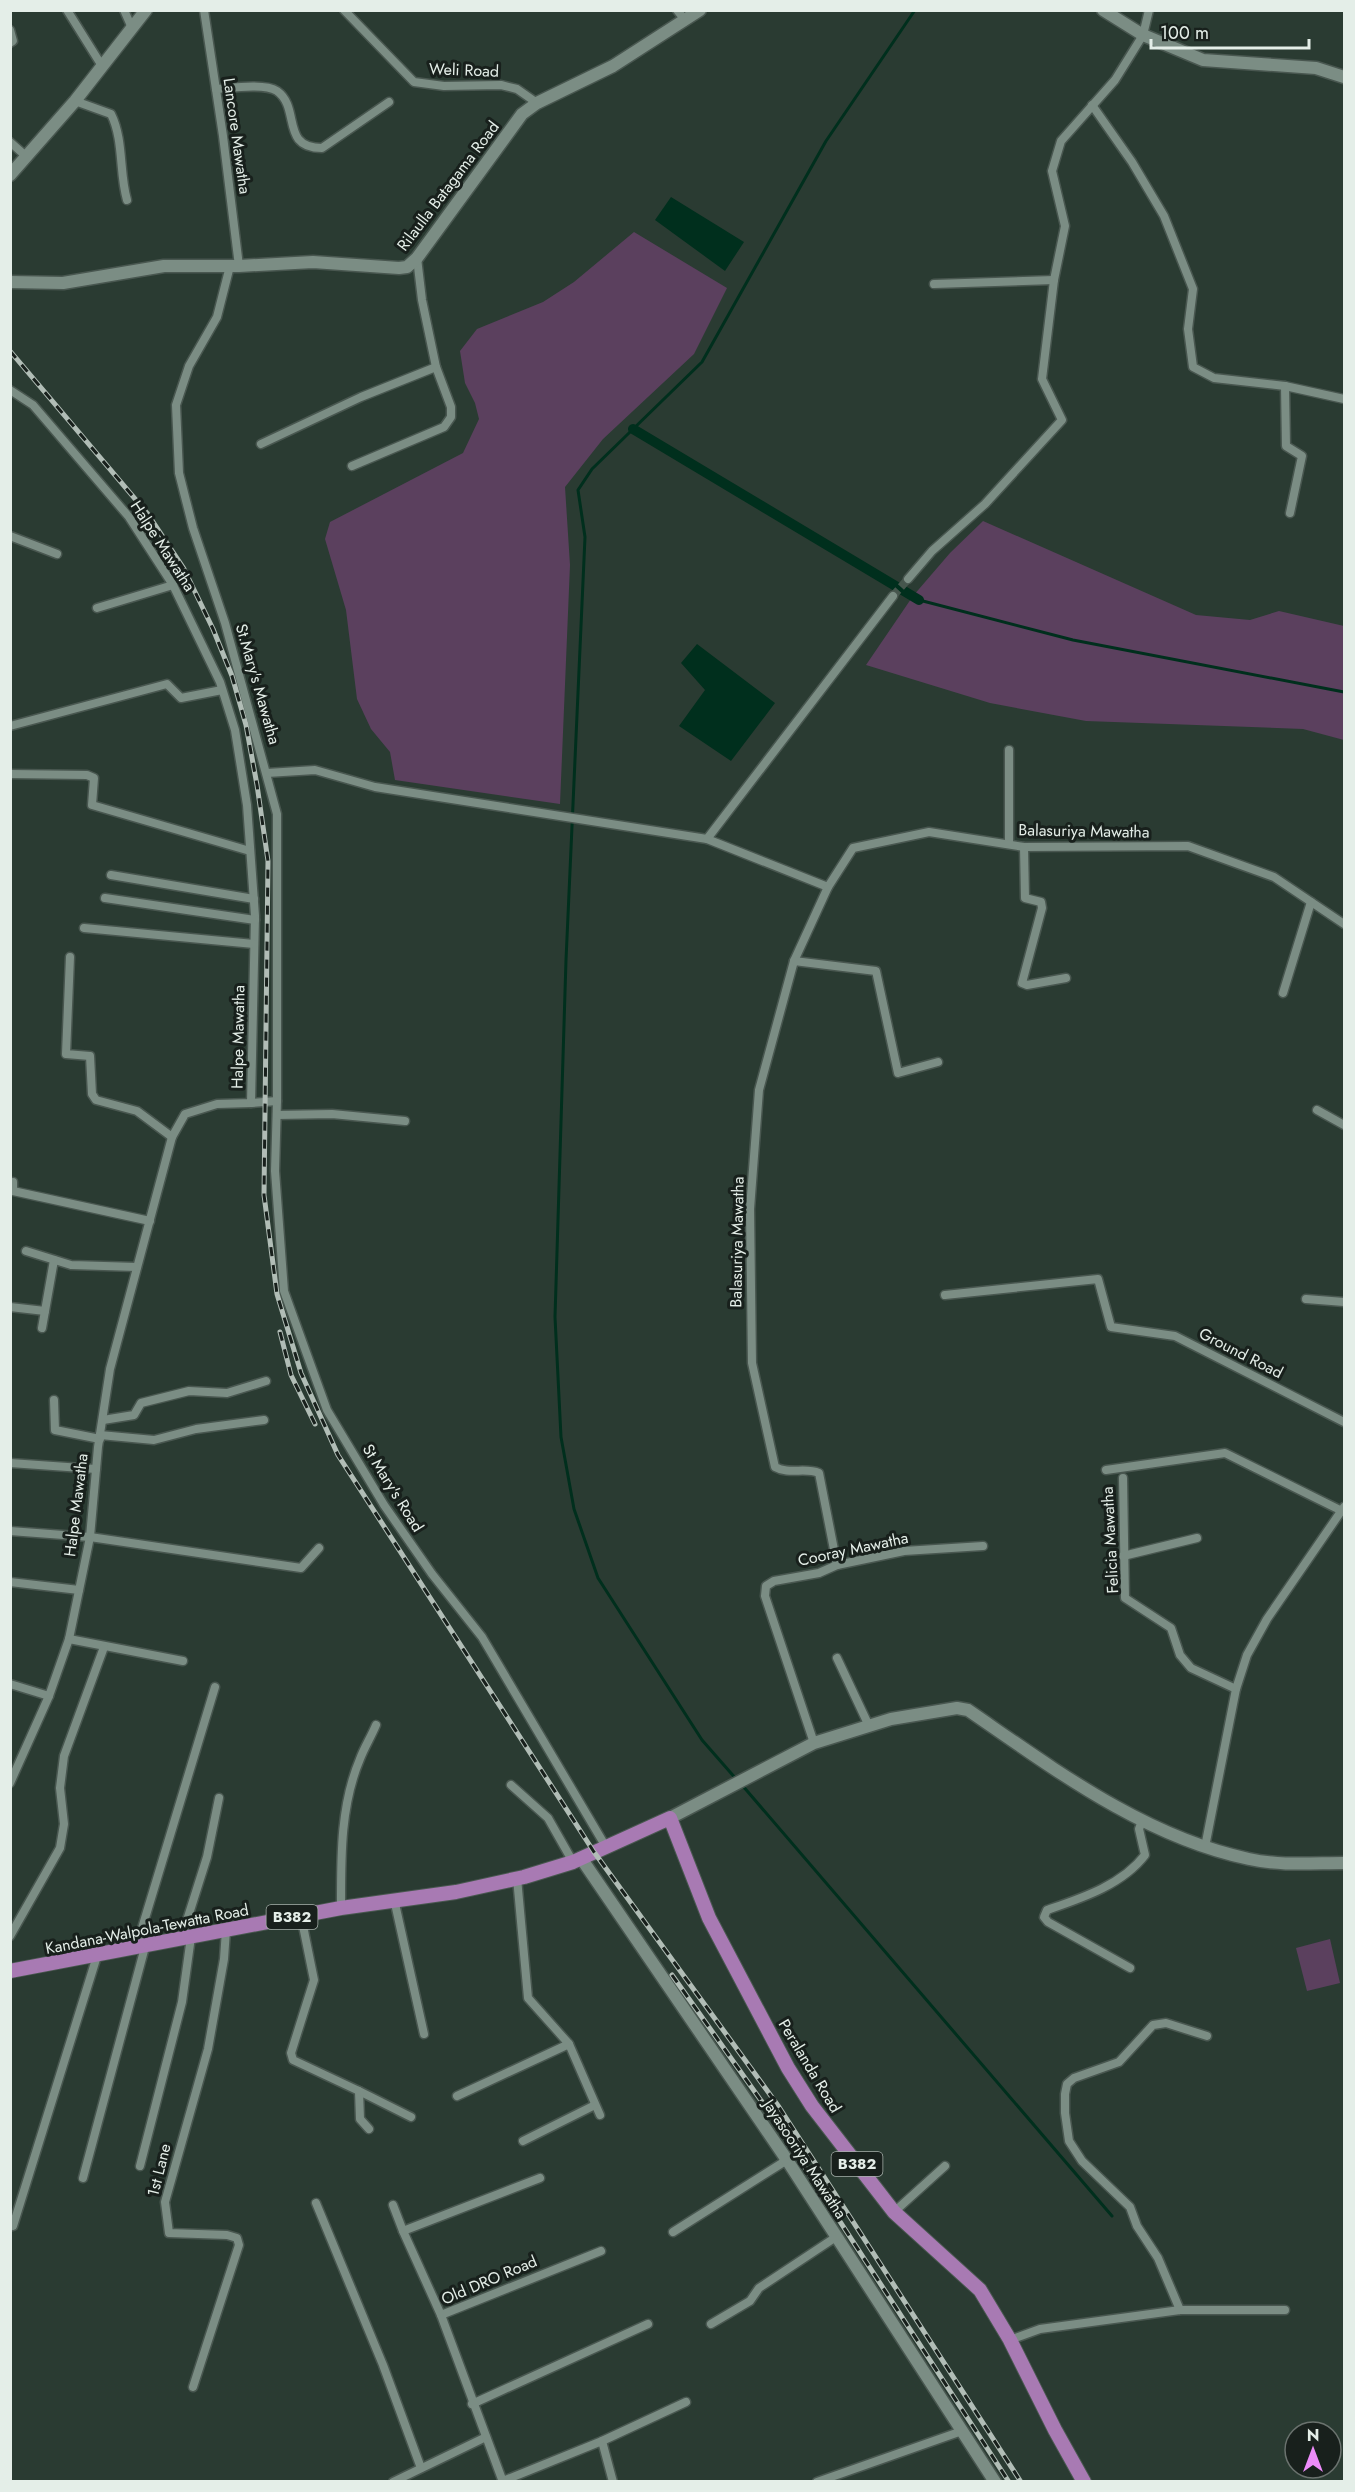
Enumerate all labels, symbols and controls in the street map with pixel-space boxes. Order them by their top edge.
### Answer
scale bar [1151,12,1308,50]
text: 100 m [1160,20,1209,46]
street label: Weli Road [429,57,499,83]
street label: Lancore Mawatha [217,76,257,196]
street label: Rilaulla Batagama Road [392,116,504,256]
street label: Halpe Mawatha [125,496,201,596]
street label: St.Mary's Mawatha [230,621,286,747]
street label: Balasuriya Mawatha [1018,818,1150,844]
street label: Halpe Mawatha [226,985,250,1089]
street label: Balasuriya Mawatha [724,1176,750,1308]
street label: Ground Road [1195,1322,1287,1384]
street label: St Mary's Road [357,1440,429,1536]
street label: Halpe Mawatha [58,1452,94,1558]
street label: Felicia Mawatha [1096,1486,1124,1594]
street label: Cooray Mawatha [796,1526,910,1572]
street label: Kandana-Walpola-Tewatta Road [43,1898,251,1960]
road number: B382 [266,1905,318,1929]
street label: Peralanda Road [773,2015,847,2117]
street label: Jayasooriya Mawatha [757,2093,852,2223]
street label: 1st Lane [141,2141,177,2199]
road number: B382 [832,2152,882,2176]
street label: Old DRO Road [438,2249,540,2311]
north arrow [1283,2420,1343,2480]
text: N [1307,2424,1319,2447]

